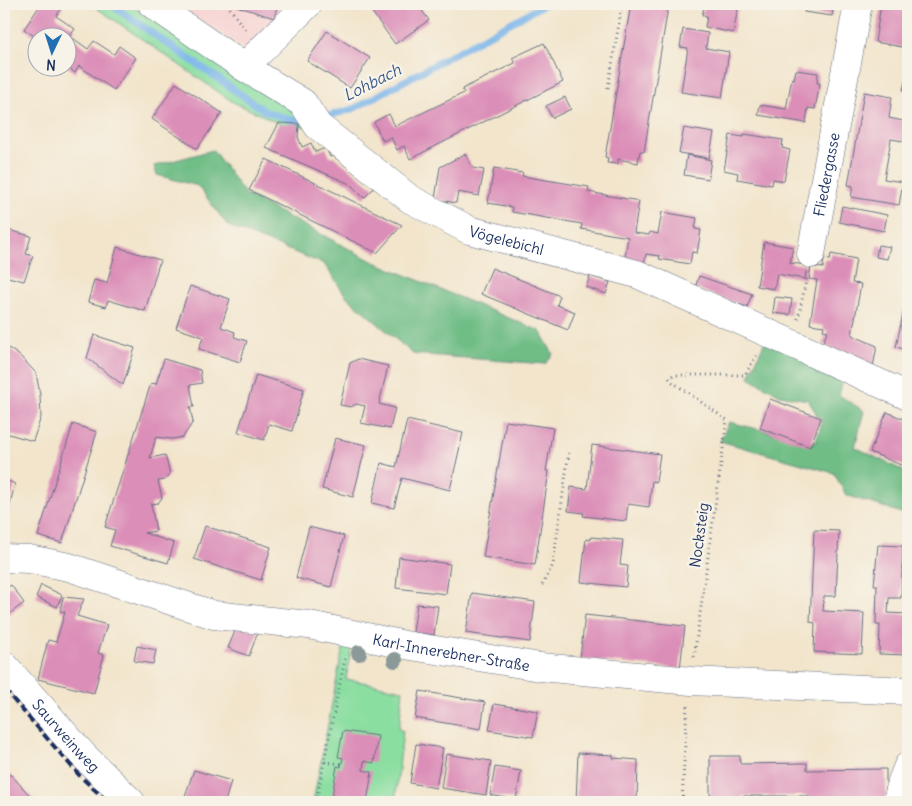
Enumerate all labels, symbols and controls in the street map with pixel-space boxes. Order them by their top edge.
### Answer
north arrow [28,28,78,78]
text: N [46,56,57,74]
water label: Lohbach [340,59,405,105]
street label: Fliedergasse [809,131,843,218]
street label: Vögelebichl [467,221,546,259]
street label: Nocksteig [685,501,713,569]
street label: Karl-Innerebner-Straße [371,629,531,675]
street label: Saurweinweg [29,695,104,776]

